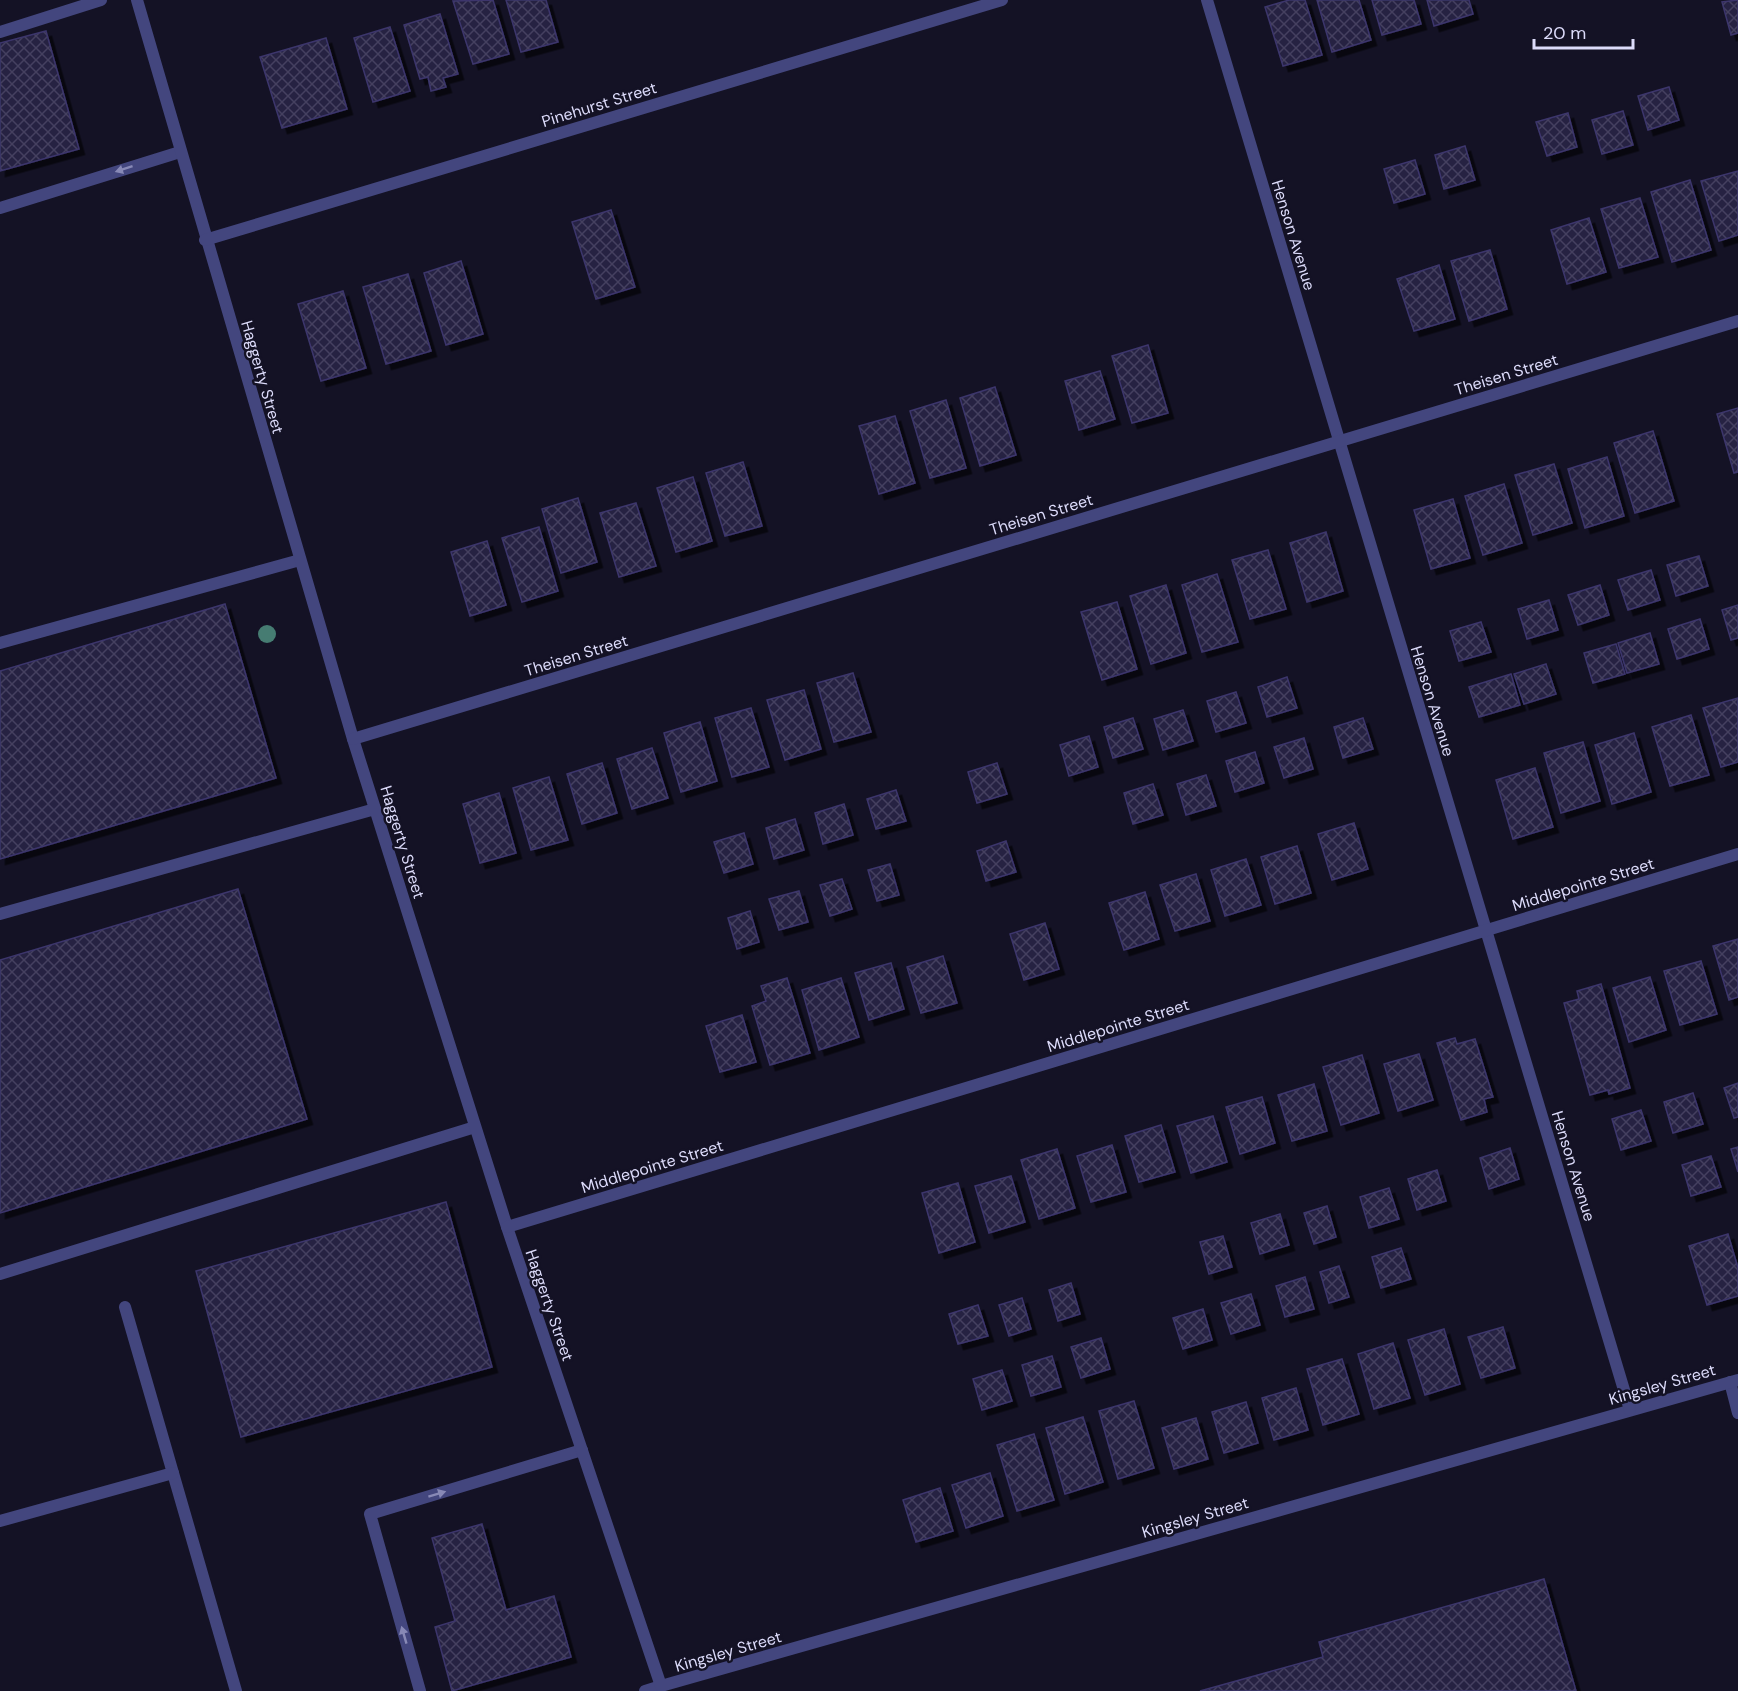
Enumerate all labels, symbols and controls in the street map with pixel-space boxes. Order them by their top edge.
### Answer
scale bar [1534,12,1633,50]
text: 20 m [1543,21,1586,45]
street label: Pinehurst Street [539,77,659,132]
one-way arrow [115,165,133,174]
street label: Henson Avenue [1267,177,1320,293]
street label: Haggerty Street [236,318,289,436]
street label: Theisen Street [1452,349,1560,400]
street label: Theisen Street [987,489,1095,540]
street label: Theisen Street [522,630,630,681]
street label: Henson Avenue [1406,643,1459,759]
street label: Haggerty Street [375,783,430,901]
street label: Middlepointe Street [1510,853,1657,916]
street label: Middlepointe Street [1045,994,1192,1057]
street label: Henson Avenue [1547,1108,1600,1224]
street label: Middlepointe Street [579,1135,726,1198]
street label: Haggerty Street [521,1246,578,1364]
street label: Kingsley Street [1606,1359,1718,1410]
one-way arrow [428,1489,446,1498]
street label: Kingsley Street [1139,1492,1251,1543]
one-way arrow [399,1626,408,1644]
street label: Kingsley Street [672,1626,784,1677]

